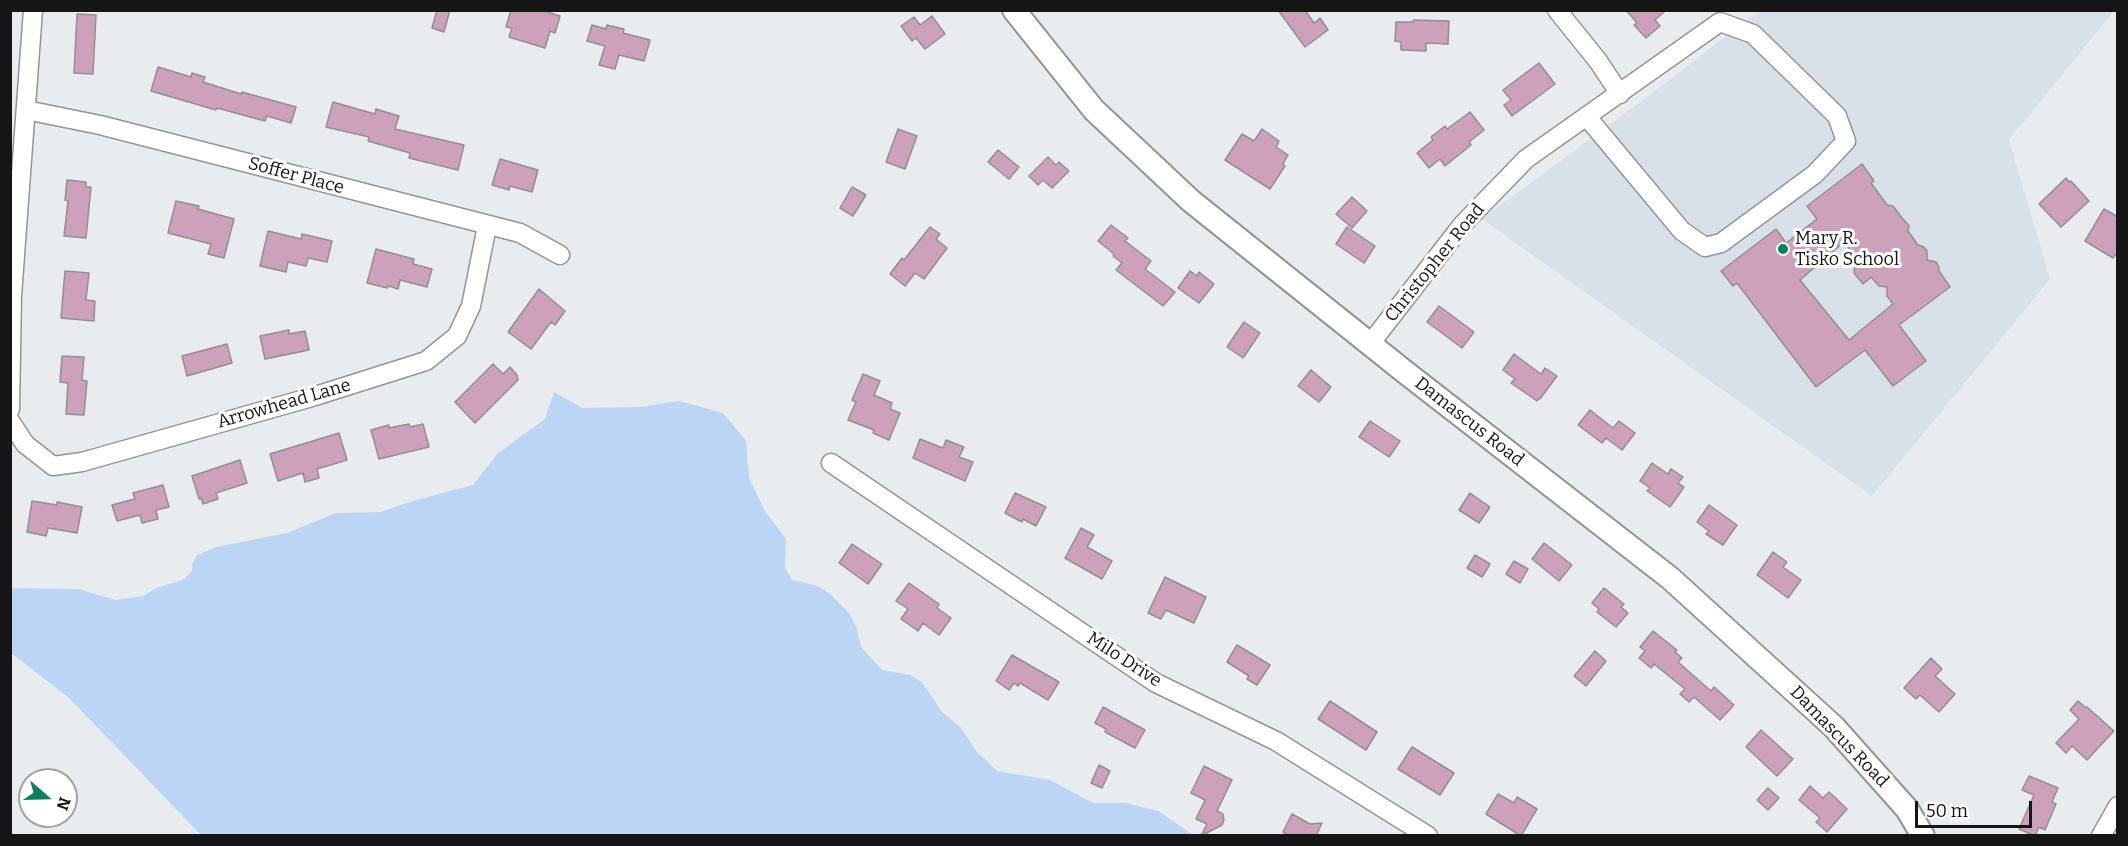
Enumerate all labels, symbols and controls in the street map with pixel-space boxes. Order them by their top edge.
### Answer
street label: Soffer Place [246,153,346,199]
street label: Christopher Road [1381,199,1489,327]
place label: Mary R. Tisko School [1795,228,1899,270]
marker: Mary R. Tisko School [1776,242,1790,256]
street label: Damascus Road [1410,373,1528,471]
street label: Arrowhead Lane [215,375,353,433]
street label: Milo Drive [1083,628,1165,692]
street label: Damascus Road [1785,682,1893,792]
north arrow [18,768,78,828]
scale bar [1918,789,2035,827]
text: N [52,795,75,813]
text: 50 m [1926,800,1968,822]

